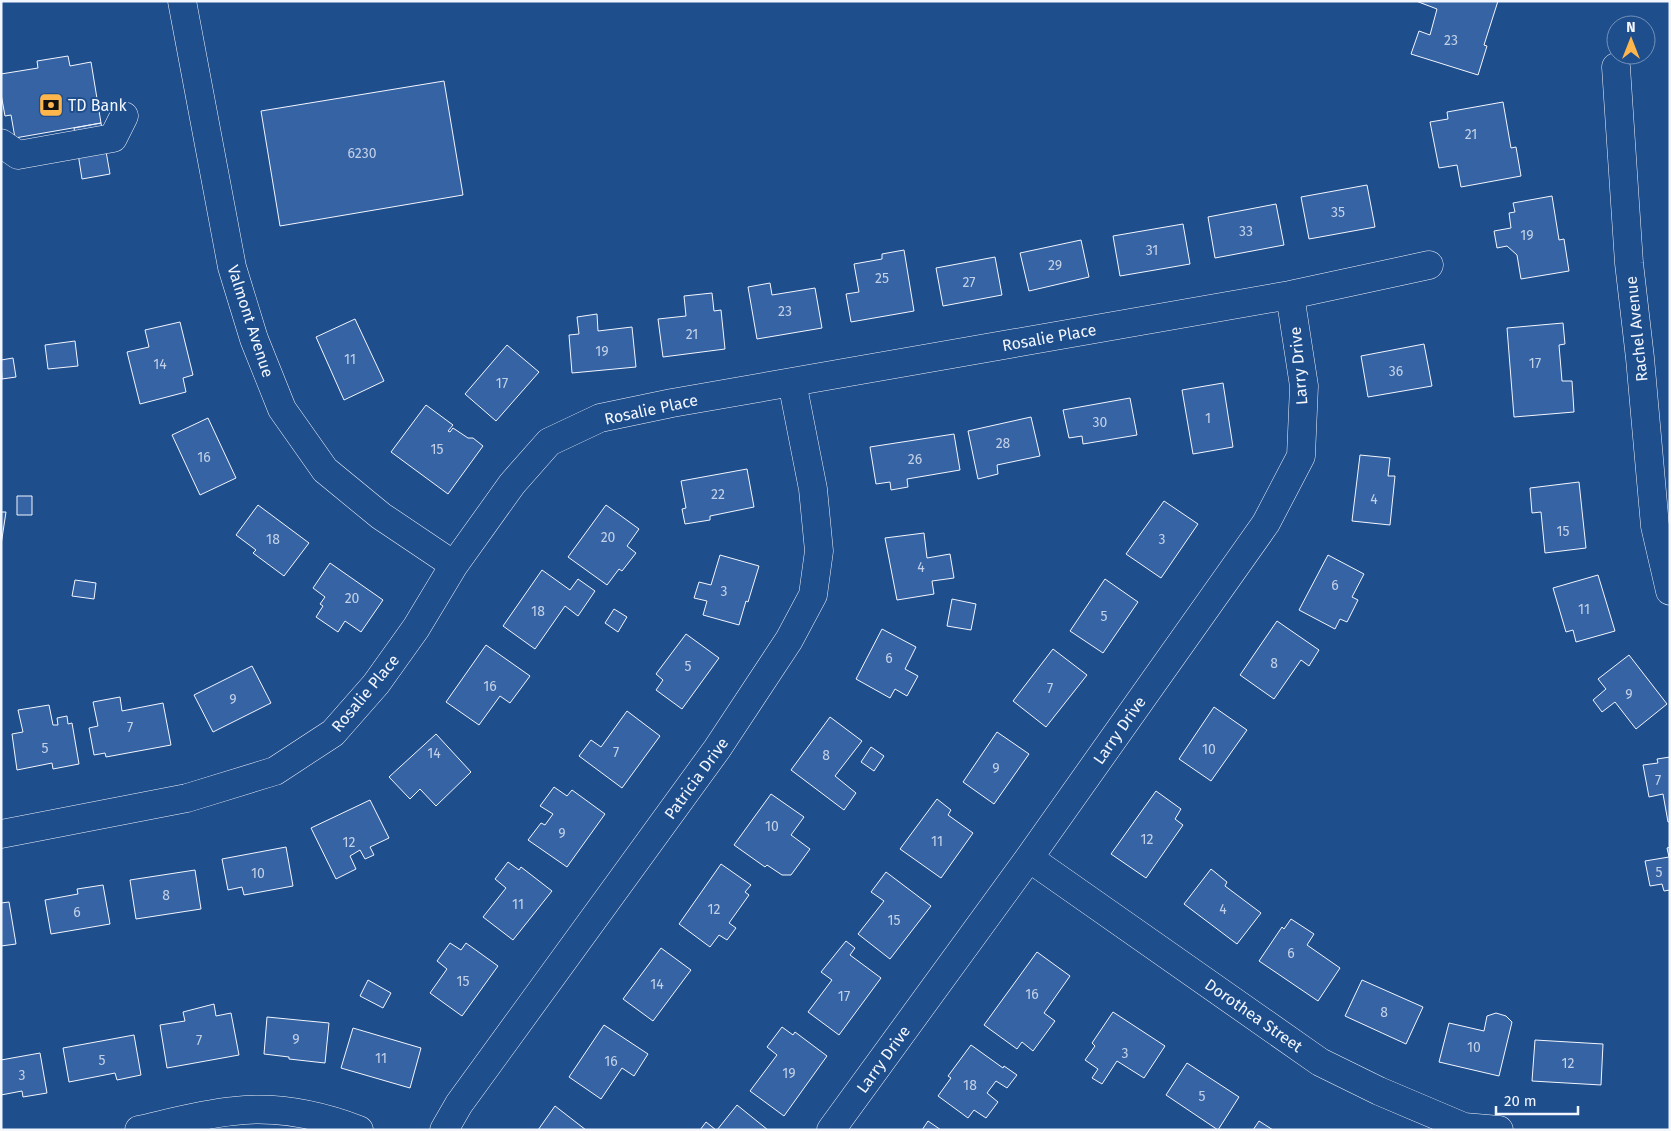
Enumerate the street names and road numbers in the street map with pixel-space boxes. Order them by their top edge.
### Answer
street label: Valmont Avenue [223,263,278,380]
street label: Rachel Avenue [1622,275,1651,383]
street label: Rosalie Place [1001,320,1098,355]
street label: Larry Drive [1286,326,1311,406]
street label: Rosalie Place [603,390,700,429]
street label: Rosalie Place [327,651,403,736]
street label: Larry Drive [1089,693,1150,768]
street label: Patricia Drive [660,734,732,823]
street label: Dorothea Street [1201,975,1306,1056]
street label: Larry Drive [853,1022,914,1097]

